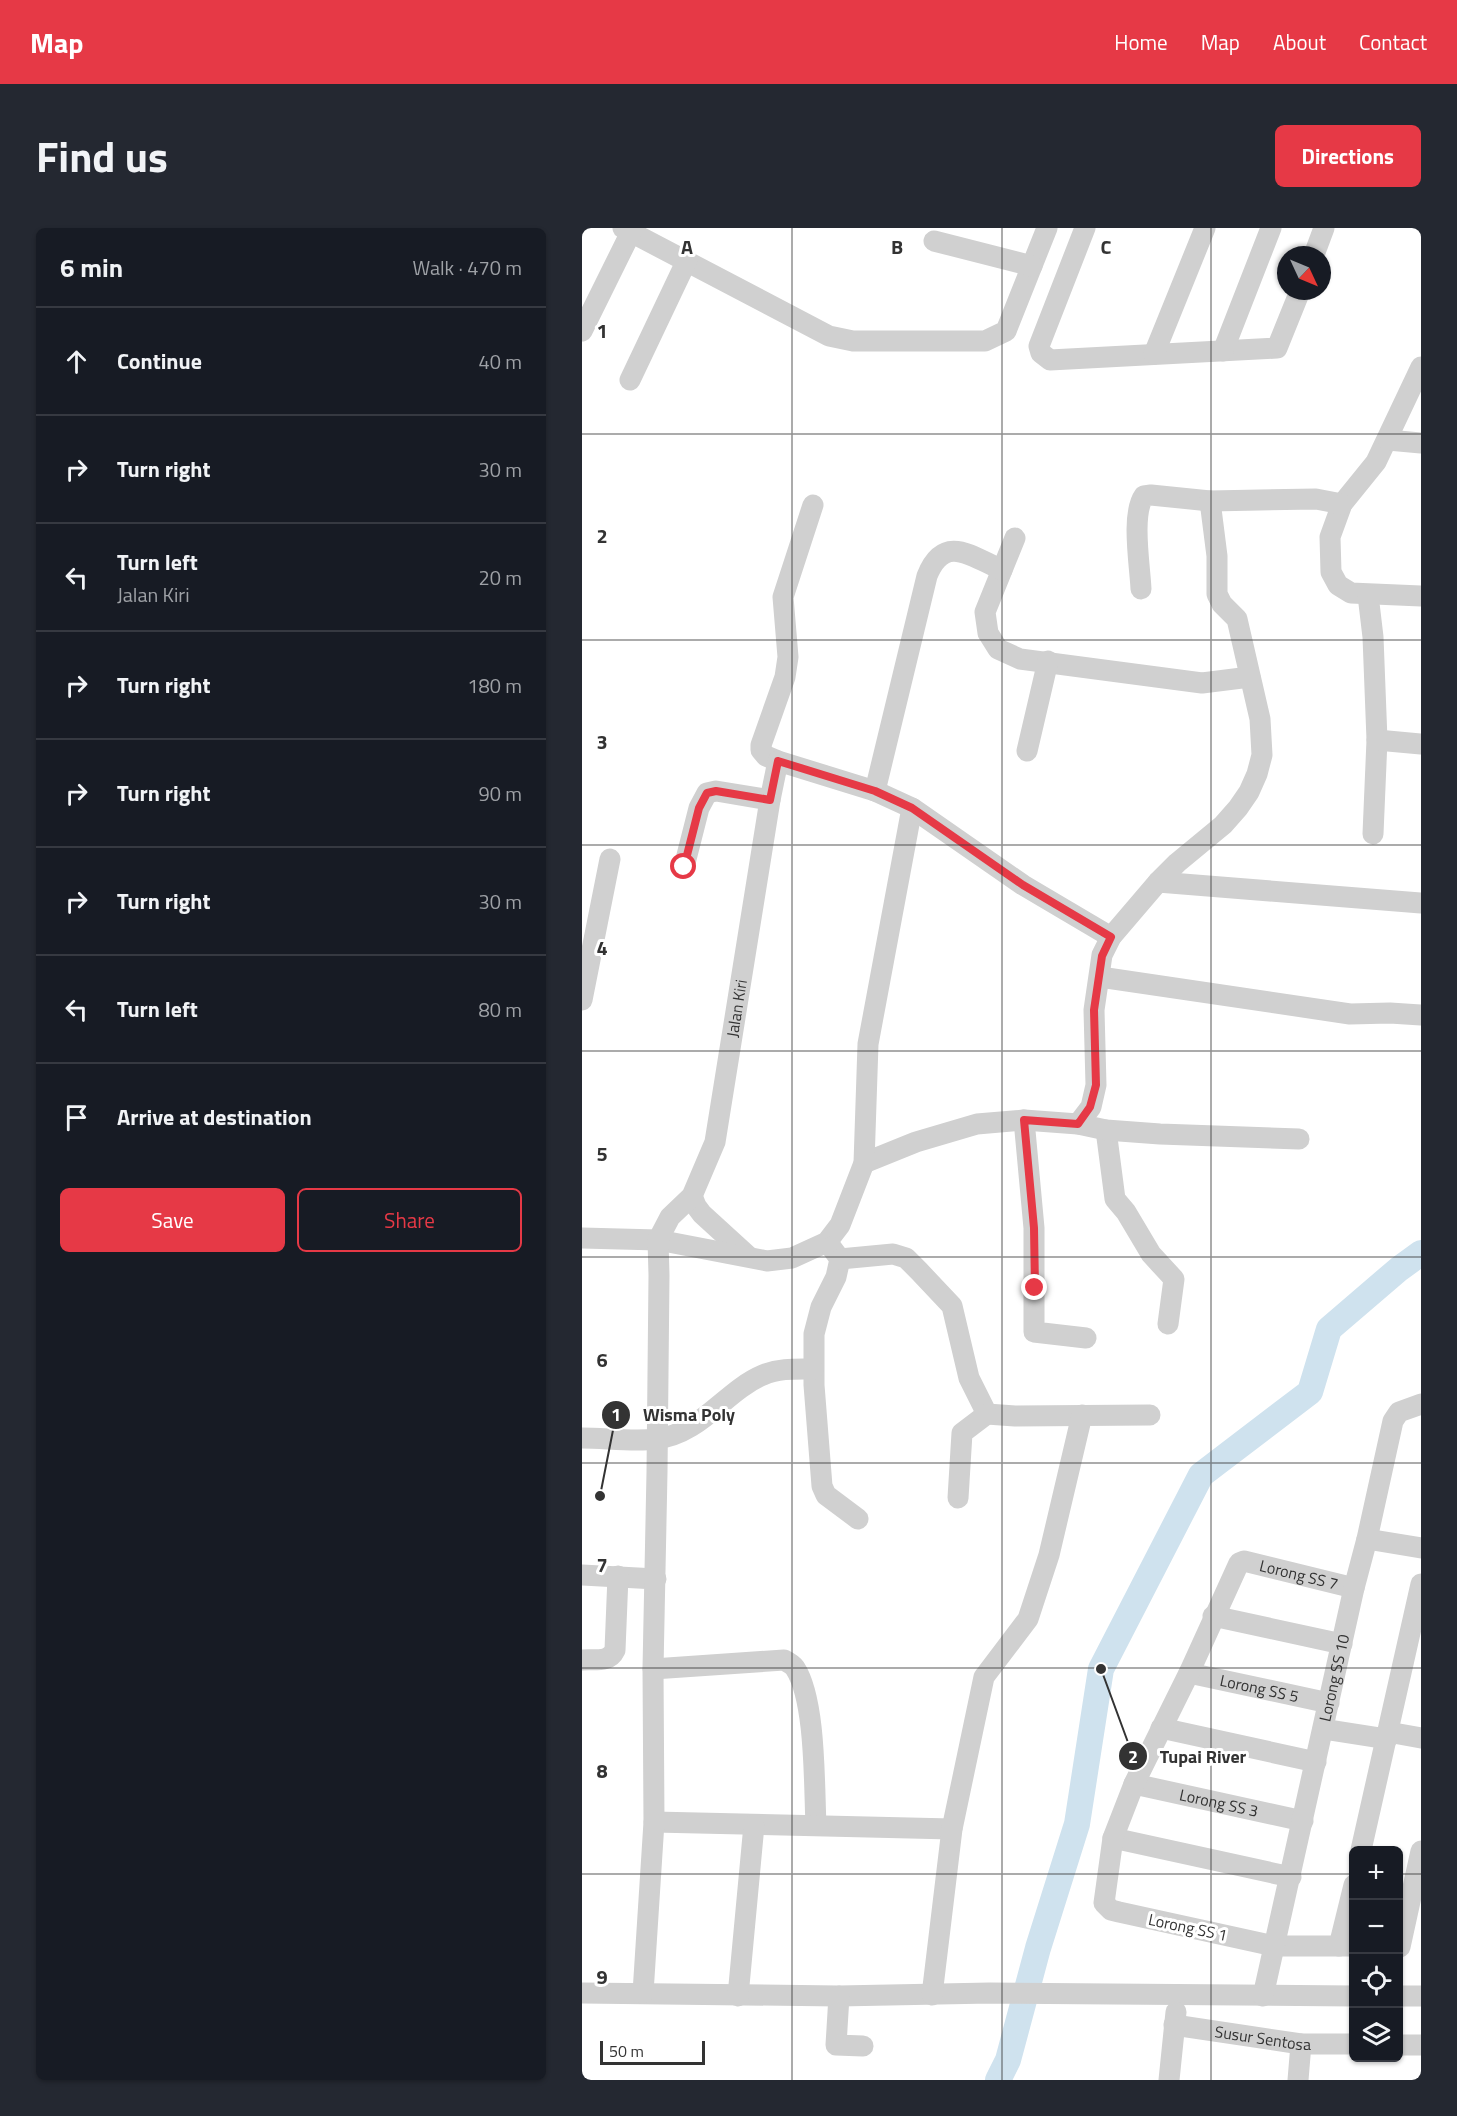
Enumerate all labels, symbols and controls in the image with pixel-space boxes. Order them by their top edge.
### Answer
text: Map [30,21,84,64]
text: Home [1114,26,1168,58]
text: Map [1201,26,1240,58]
text: About [1273,26,1326,58]
text: Contact [1359,26,1427,58]
text: Find us [36,124,168,188]
button: Directions [1275,125,1421,187]
text: A [681,231,693,262]
text: B [891,231,903,262]
text: C [1101,231,1112,262]
north arrow [1277,246,1331,300]
text: 6 min [60,248,123,287]
text: Walk · 470 m [413,252,522,283]
text: 1 [596,315,608,346]
text: Continue [117,344,202,378]
icon: ahead [60,345,93,378]
text: 40 m [478,346,522,377]
text: Turn right [117,452,211,486]
icon: right [60,453,93,486]
text: 30 m [478,454,522,485]
text: 2 [596,520,608,551]
text: Turn left [117,545,198,579]
icon: left [60,561,93,594]
text: 20 m [478,562,522,593]
text: Jalan Kiri [117,579,190,610]
text: Turn right [117,668,211,702]
icon: right [60,669,93,702]
text: 180 m [467,670,522,701]
text: 3 [596,726,608,757]
text: Turn right [117,776,211,810]
icon: right [60,777,93,810]
text: 90 m [478,778,522,809]
route start [670,853,696,879]
text: Turn right [117,884,211,918]
icon: right [60,885,93,918]
text: 30 m [478,886,522,917]
text: 4 [596,932,608,963]
street label: Jalan Kiri [720,978,753,1039]
text: Turn left [117,992,198,1026]
icon: left [60,993,93,1026]
text: 80 m [478,994,522,1025]
text: Arrive at destination [117,1100,312,1134]
icon: arrive [60,1101,93,1134]
text: 5 [596,1138,608,1169]
button: Save [60,1188,285,1252]
button: Share [297,1188,522,1252]
route end [1021,1274,1047,1300]
text: 6 [596,1344,608,1375]
callout: Wisma Poly [601,1397,747,1433]
text: 1 [611,1401,621,1428]
text: Wisma Poly [643,1401,735,1428]
text: 7 [596,1549,608,1580]
street label: Lorong SS 7 [1257,1553,1341,1596]
street label: Lorong SS 10 [1313,1632,1355,1724]
street label: Lorong SS 5 [1218,1668,1301,1708]
callout: Tupai River [1118,1738,1259,1774]
text: 2 [1128,1743,1138,1770]
text: Tupai River [1160,1743,1247,1770]
text: 8 [596,1755,608,1786]
street label: Lorong SS 3 [1177,1782,1261,1823]
map controls [1349,1846,1403,2062]
button: + [1349,1846,1403,1900]
button: − [1349,1900,1403,1954]
street label: Lorong SS 1 [1146,1907,1230,1947]
button: locate [1349,1954,1403,2008]
text: 9 [596,1961,608,1992]
button: layers [1349,2008,1403,2062]
street label: Susur Sentosa [1213,2019,1311,2056]
scale bar [600,2038,705,2066]
text: 50 m [609,2039,644,2063]

